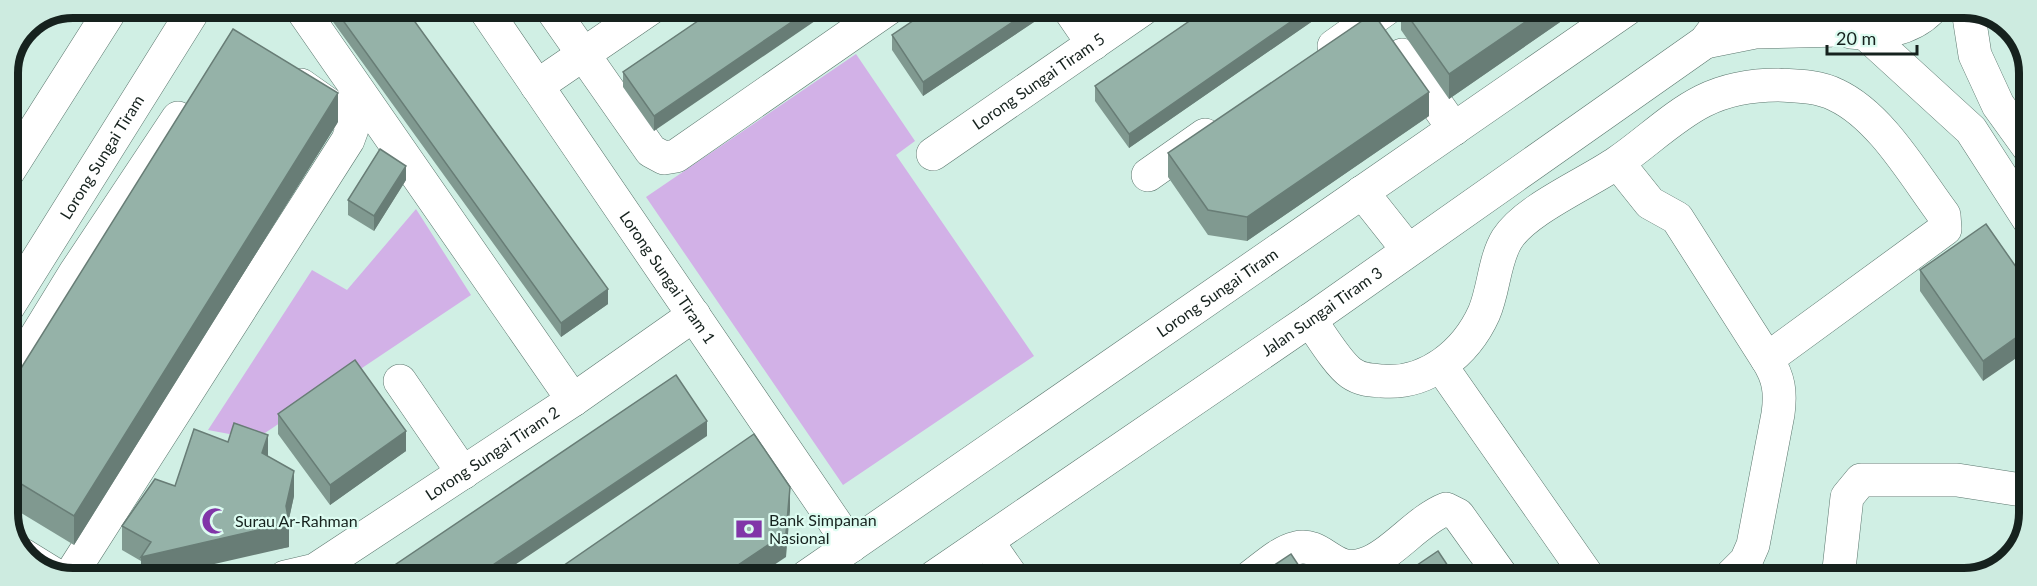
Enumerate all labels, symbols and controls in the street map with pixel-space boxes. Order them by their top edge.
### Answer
scale bar [1827,18,1917,56]
text: 20 m [1836,27,1876,49]
street label: Lorong Sungai Tiram 5 [968,29,1108,133]
street label: Lorong Sungai Tiram [55,91,147,222]
street label: Lorong Sungai Tiram 1 [616,207,720,347]
street label: Lorong Sungai Tiram [1153,244,1281,341]
street label: Jalan Sungai Tiram 3 [1257,262,1385,360]
street label: Lorong Sungai Tiram 2 [421,402,562,504]
mosque icon: Surau Ar-Rahman [200,506,230,536]
place label: Bank Simpanan Nasional [769,510,877,547]
place label: Surau Ar-Rahman [235,511,358,530]
bank icon: Bank Simpanan Nasional [734,514,764,544]

